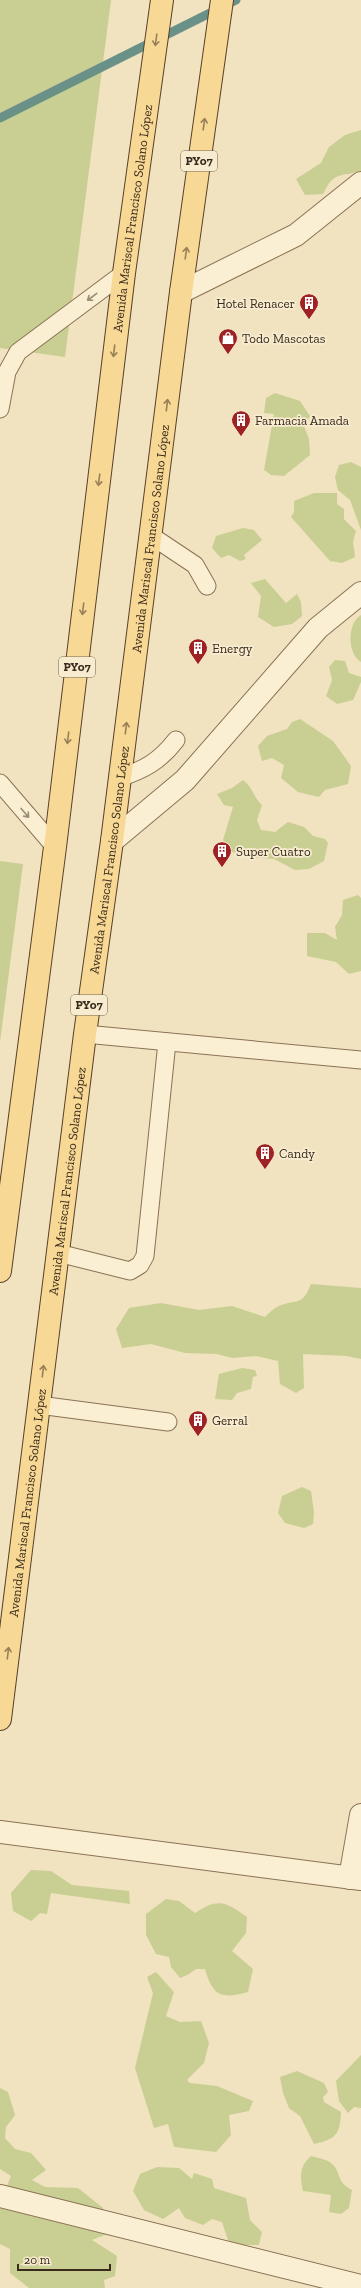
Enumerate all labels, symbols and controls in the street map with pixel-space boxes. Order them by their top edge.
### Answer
one-way arrow [152,33,160,46]
street label: Avenida Mariscal Francisco Solano López [110,103,155,333]
one-way arrow [201,118,208,131]
road number: PY07 [181,151,217,171]
one-way arrow [182,247,190,260]
one-way arrow [87,292,98,301]
building icon: Hotel Renacer [298,292,320,320]
place label: Hotel Renacer [216,296,295,311]
shop icon: Todo Mascotas [217,327,239,355]
place label: Todo Mascotas [242,331,326,346]
one-way arrow [110,344,118,357]
one-way arrow [163,399,171,412]
building icon: Farmacia Amada [230,409,252,437]
place label: Farmacia Amada [255,413,350,428]
street label: Avenida Mariscal Francisco Solano López [129,424,172,654]
one-way arrow [95,473,103,486]
one-way arrow [80,602,87,615]
building icon: Energy [187,637,209,665]
place label: Energy [212,641,253,656]
road number: PY07 [59,657,95,677]
one-way arrow [122,722,130,735]
one-way arrow [64,731,72,744]
street label: Avenida Mariscal Francisco Solano López [86,745,132,975]
one-way arrow [21,807,30,818]
building icon: Super Cuatro [211,840,233,868]
place label: Super Cuatro [236,844,311,859]
road number: PY07 [71,995,107,1015]
street label: Avenida Mariscal Francisco Solano López [46,1066,89,1296]
building icon: Candy [254,1142,276,1170]
place label: Candy [279,1146,315,1161]
one-way arrow [39,1365,47,1378]
street label: Avenida Mariscal Francisco Solano López [6,1388,49,1618]
building icon: Gerral [187,1409,209,1437]
place label: Gerral [212,1413,248,1428]
one-way arrow [4,1647,12,1660]
scale bar [18,2246,110,2272]
text: 20 m [24,2253,51,2267]

